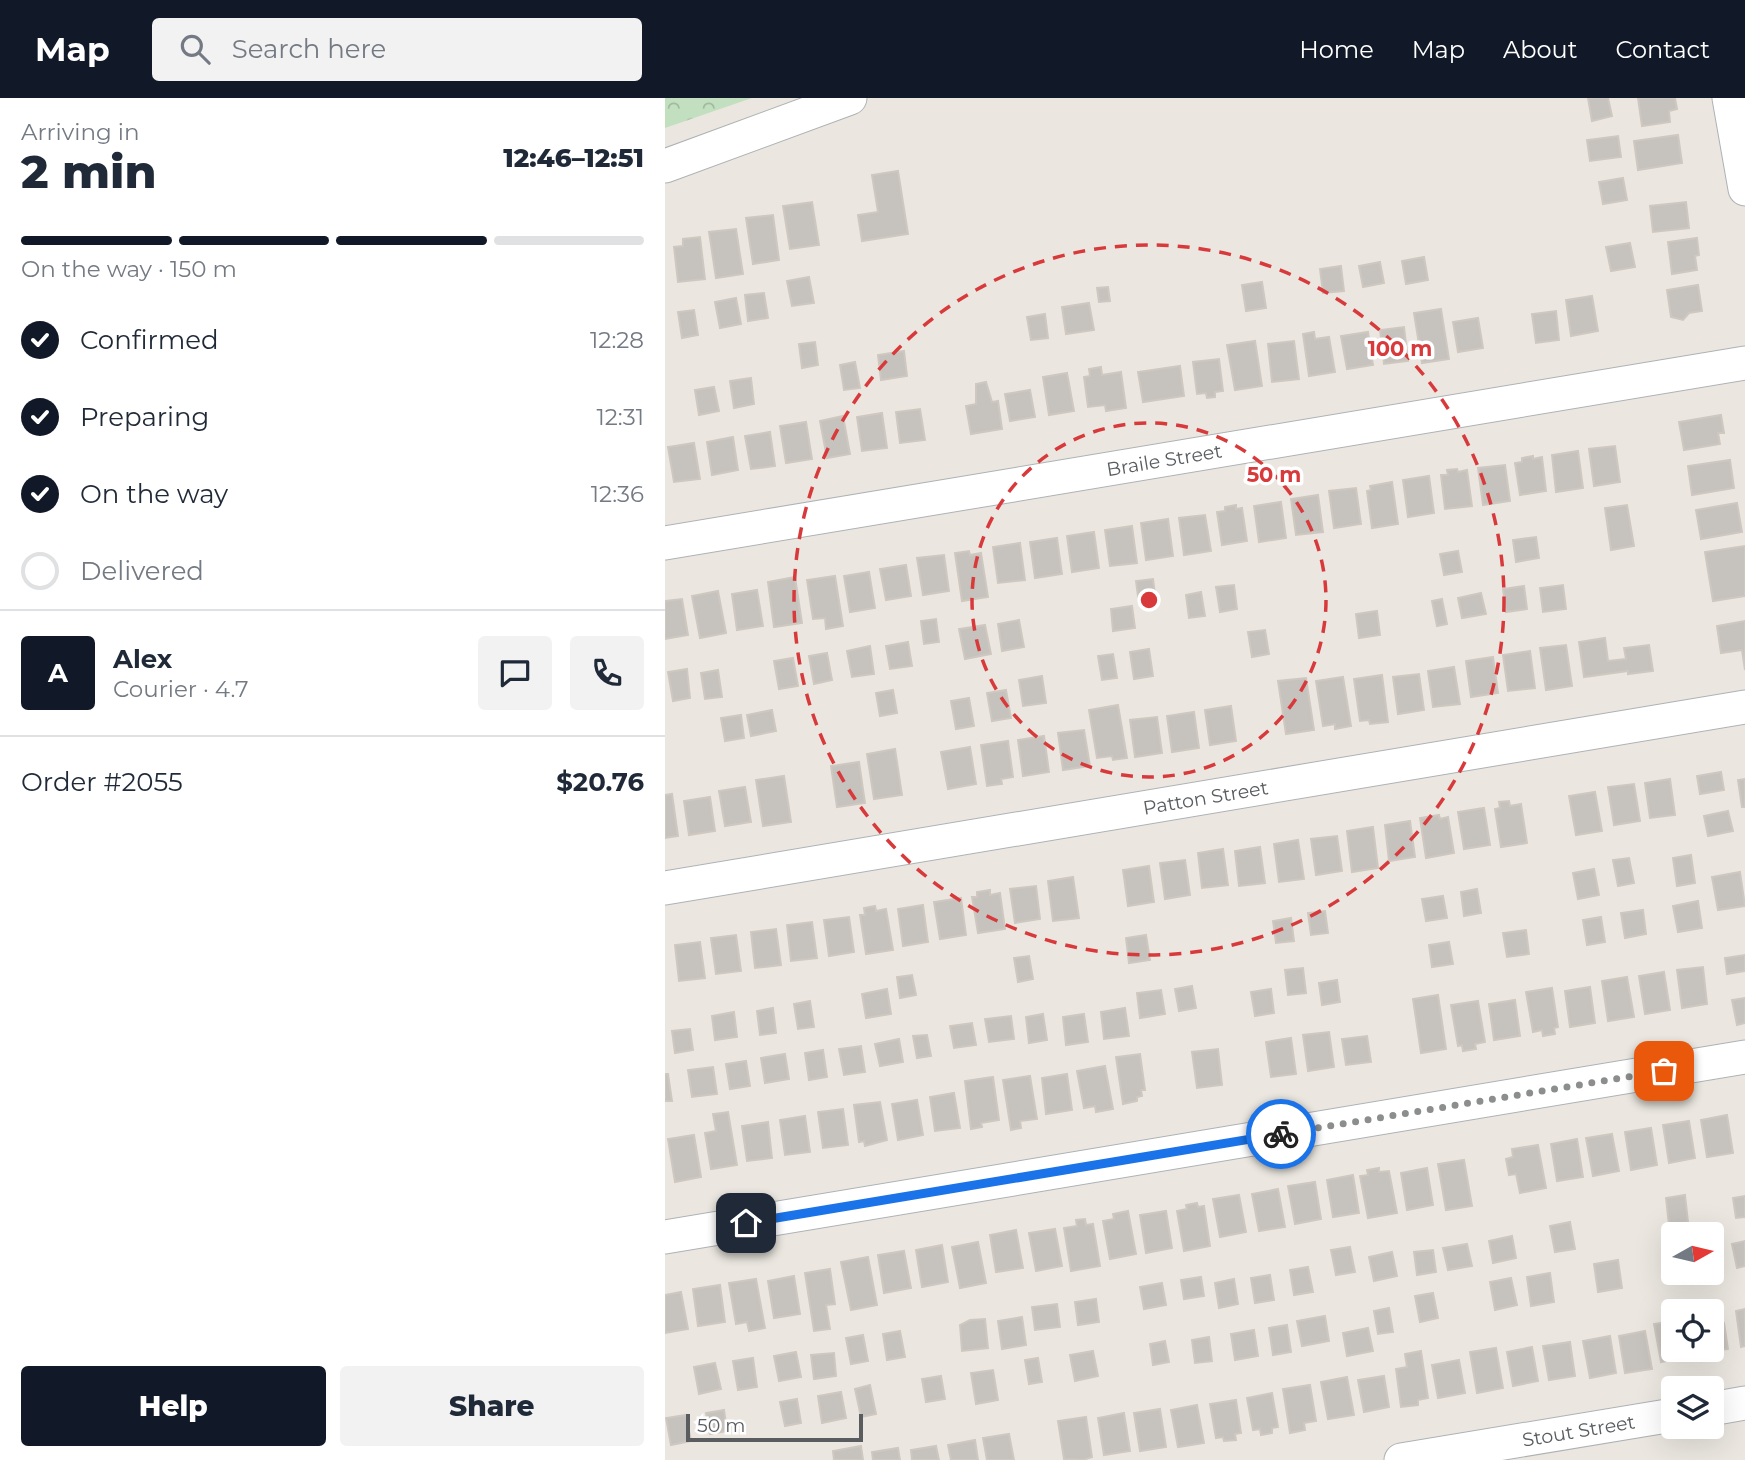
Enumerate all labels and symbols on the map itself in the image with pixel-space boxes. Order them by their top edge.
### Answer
text: 100 m [1368,336,1432,361]
street label: Braile Street [1105,439,1224,481]
text: 50 m [1247,462,1301,487]
centre of rings [1137,588,1161,612]
street label: Patton Street [1141,776,1270,819]
pin [1634,1041,1694,1101]
courier [1246,1099,1316,1169]
pin [716,1193,776,1253]
north arrow [1661,1222,1724,1284]
street label: Stout Street [1521,1410,1637,1451]
scale bar [686,1411,863,1443]

